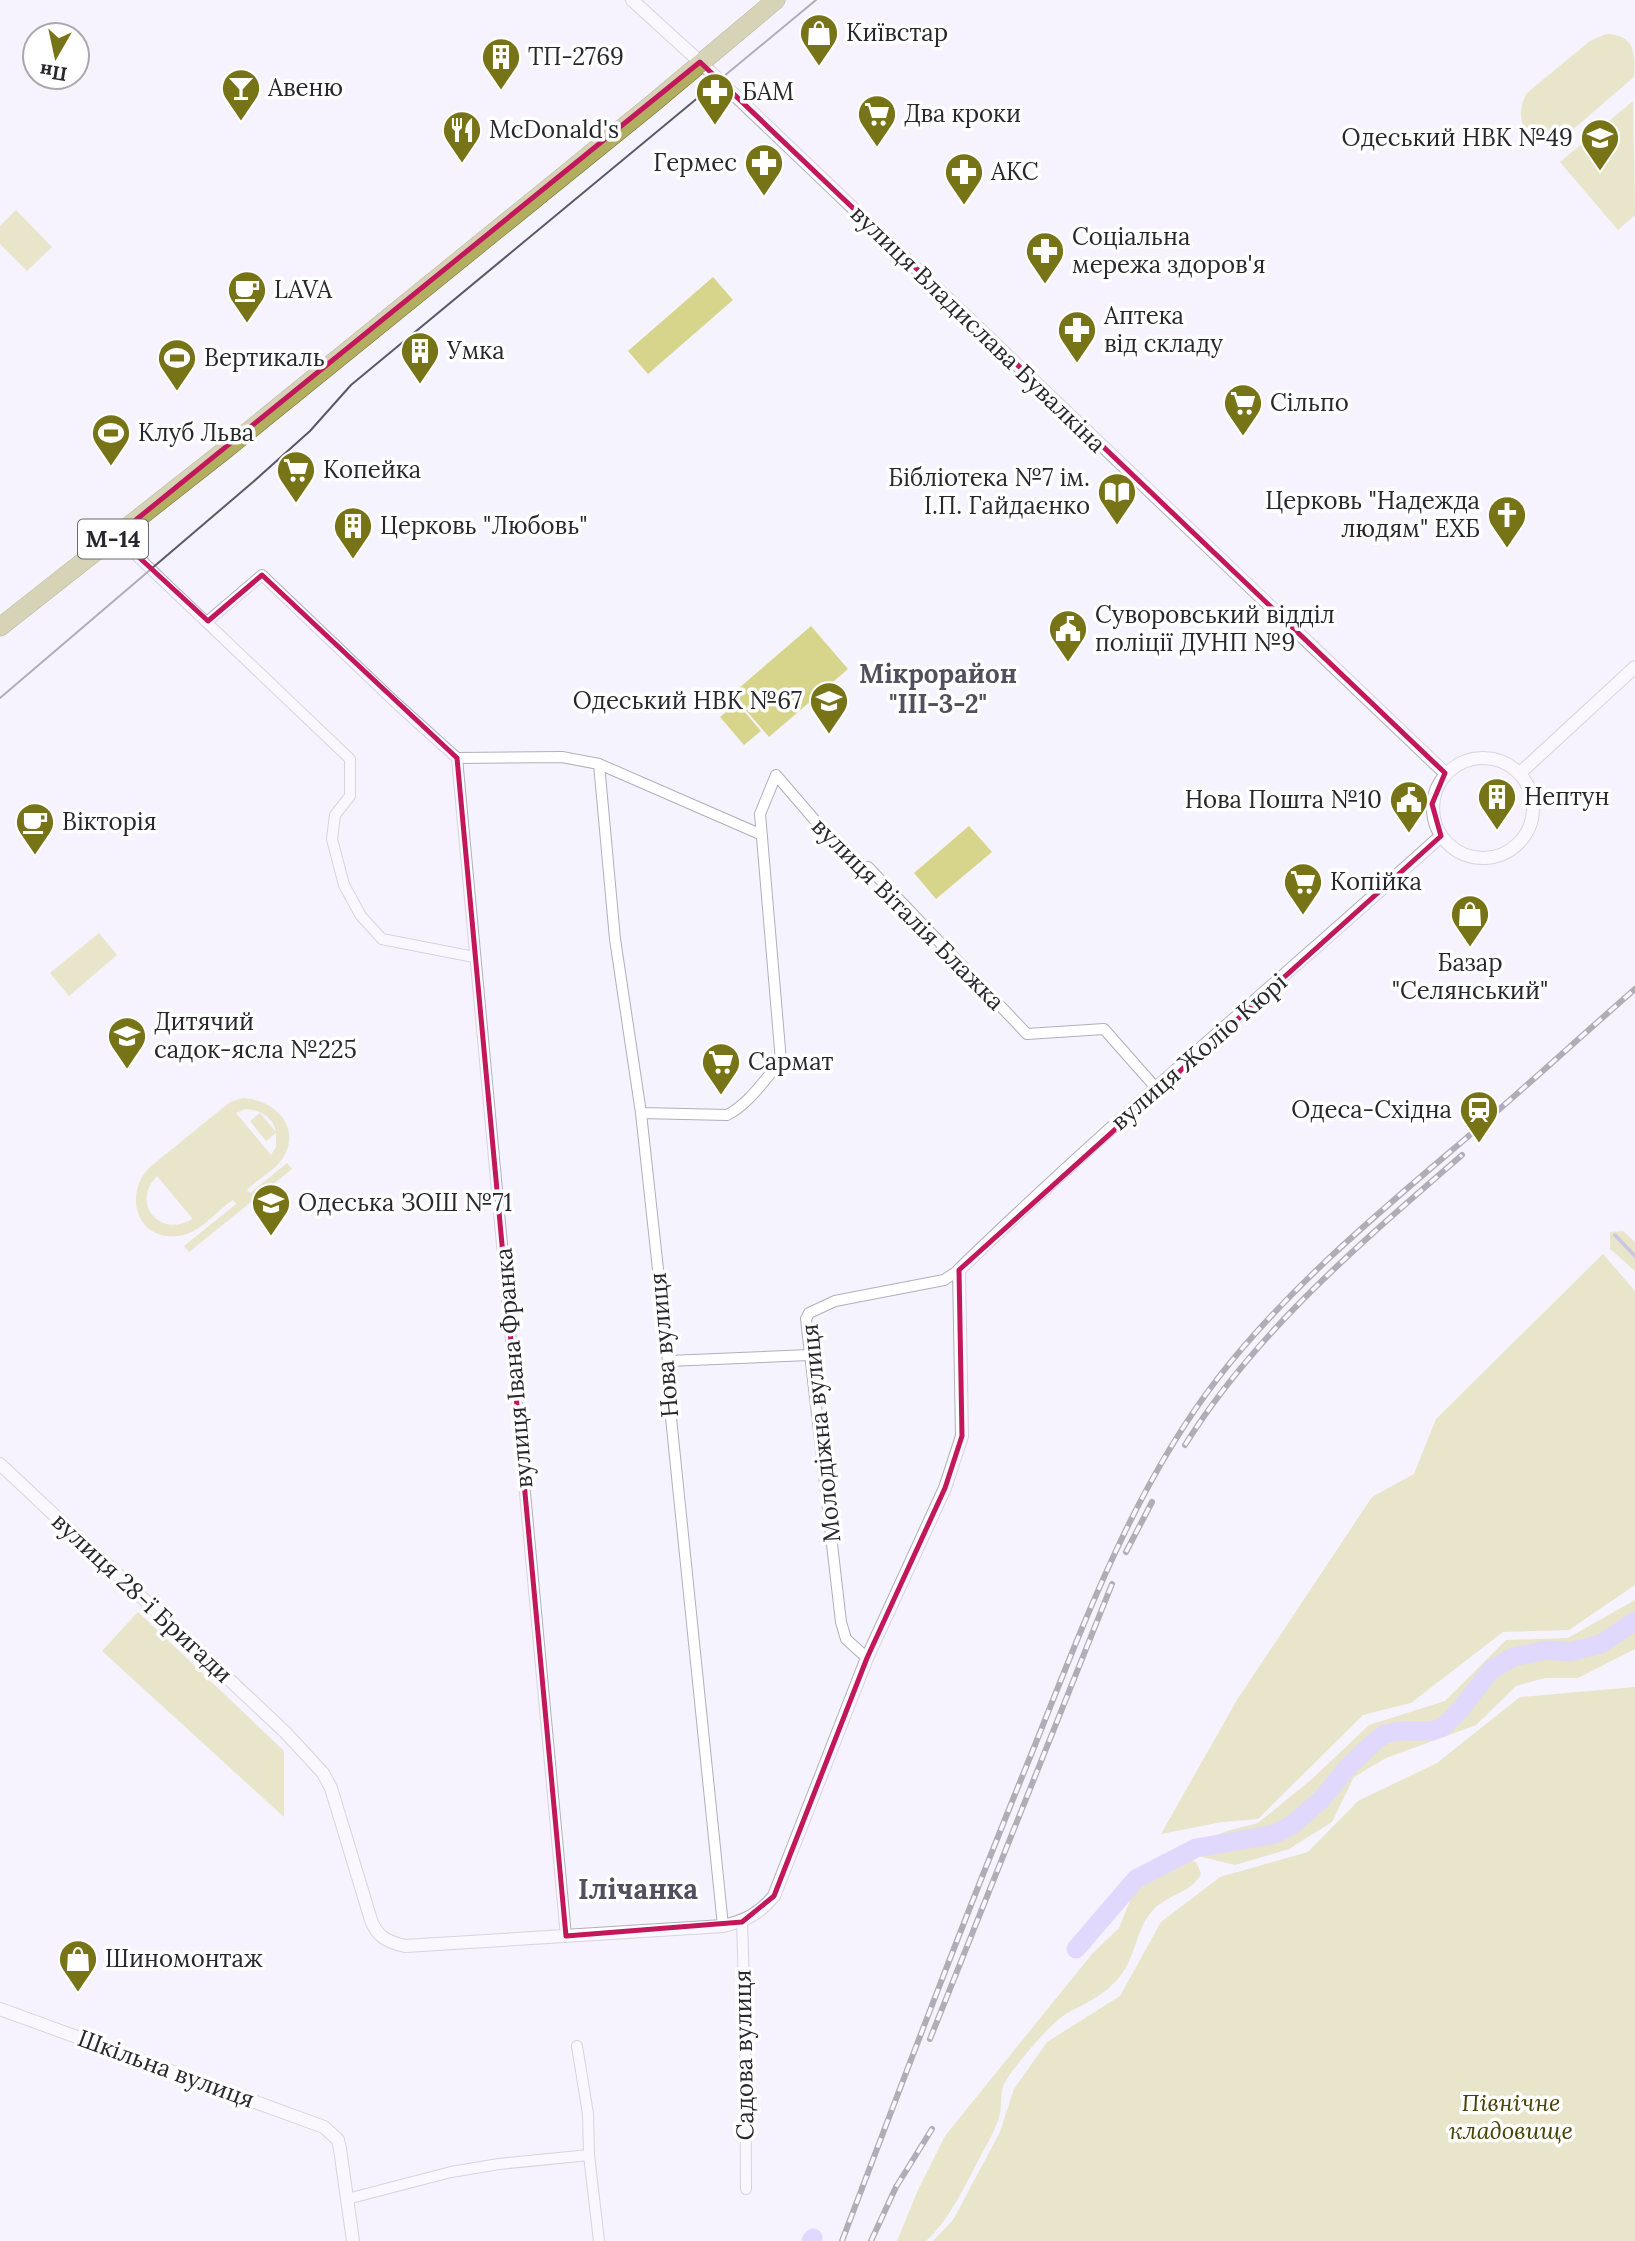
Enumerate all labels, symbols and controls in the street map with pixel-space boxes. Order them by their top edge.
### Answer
shop icon: Київстар [798,12,840,67]
place label: Київстар [846,17,948,48]
north arrow [21,21,91,91]
building icon: ТП-2769 [480,36,522,91]
place label: ТП-2769 [528,41,624,72]
text: Пн [38,59,69,87]
bar icon: Авеню [220,67,262,122]
pharmacy icon: БАМ [694,71,736,126]
place label: Авеню [267,72,343,103]
place label: БАМ [742,76,794,107]
supermarket icon: Два кроки [856,93,898,148]
place label: Два кроки [904,98,1021,129]
restaurant icon: McDonald's [441,109,483,164]
place label: McDonald's [489,114,619,145]
school or university icon: Одеський НВК №49 [1579,117,1621,172]
place label: Одеський НВК №49 [1342,122,1573,153]
pharmacy icon: Гермес [743,142,785,197]
place label: Гермес [653,147,737,178]
pharmacy icon: АКС [943,151,985,206]
place label: АКС [990,156,1039,187]
street label: вулиця Владислава Бувалкіна [844,198,1113,459]
place label: Соціальна мережа здоров'я [1072,221,1266,280]
pharmacy icon: Соціальна мережа здоров'я [1024,230,1066,285]
cafe icon: LAVA [226,269,268,324]
place label: LAVA [274,274,333,305]
place label: Аптека від складу [1103,300,1223,359]
pharmacy icon: Аптека від складу [1056,309,1098,364]
building icon: Умка [399,330,441,385]
place label: Умка [446,335,505,366]
sports icon: Вертикаль [156,337,198,392]
place label: Вертикаль [204,342,325,373]
supermarket icon: Сільпо [1222,382,1264,437]
place label: Сільпо [1270,387,1349,418]
sports icon: Клуб Льва [90,412,132,467]
place label: Клуб Льва [138,417,254,448]
supermarket icon: Копейка [275,449,317,504]
place label: Копейка [323,454,421,485]
place label: Бібліотека №7 ім. І.П. Гайдаєнко [888,462,1090,521]
library icon: Бібліотека №7 ім. І.П. Гайдаєнко [1096,471,1138,526]
place label: Церковь "Надежда людям" ЕХБ [1265,485,1480,544]
church icon: Церковь "Надежда людям" ЕХБ [1486,494,1528,549]
building icon: Церковь "Любовь" [332,505,374,560]
place label: Церковь "Любовь" [380,510,588,541]
road number: М-14 [78,520,148,558]
place label: Суворовський відділ поліції ДУНП №9 [1095,599,1335,658]
public building icon: Суворовський відділ поліції ДУНП №9 [1047,608,1089,663]
district label: Мікрорайон "ІІІ-3-2" [859,657,1017,720]
school or university icon: Одеський НВК №67 [808,680,850,735]
place label: Одеський НВК №67 [573,685,802,716]
building icon: Нептун [1476,776,1518,831]
public building icon: Нова Пошта №10 [1388,779,1430,834]
place label: Нептун [1524,781,1609,812]
place label: Нова Пошта №10 [1185,784,1382,815]
cafe icon: Вікторія [14,801,56,856]
place label: Вікторія [62,806,157,837]
street label: вулиця Віталія Блажка [805,811,1011,1017]
supermarket icon: Копійка [1282,861,1324,916]
place label: Копійка [1330,866,1422,897]
shop icon: Базар "Селянський" [1449,893,1491,948]
place label: Базар "Селянський" [1392,947,1548,1006]
street label: вулиця Жоліо Кюрі [1104,967,1293,1137]
place label: Дитячий садок-ясла №225 [154,1006,357,1065]
school or university icon: Дитячий садок-ясла №225 [106,1015,148,1070]
supermarket icon: Сармат [700,1041,742,1096]
place label: Сармат [748,1046,834,1077]
station icon: Одеса-Східна [1458,1089,1500,1144]
place label: Одеса-Східна [1291,1094,1452,1125]
school or university icon: Одеська ЗОШ №71 [250,1182,292,1237]
place label: Одеська ЗОШ №71 [298,1187,512,1218]
street label: вулиця Івана Франка [488,1246,539,1490]
street label: Нова вулиця [642,1271,685,1419]
street label: Молодіжна вулиця [794,1322,847,1544]
street label: вулиця 28-ї Бригади [45,1506,239,1689]
district label: Ілічанка [578,1871,698,1907]
shop icon: Шиномонтаж [57,1938,99,1993]
place label: Шиномонтаж [105,1943,263,1974]
street label: Садова вулиця [727,1969,760,2141]
street label: Шкільна вулиця [74,2022,259,2115]
park label: Північне кладовище [1449,2087,1573,2146]

